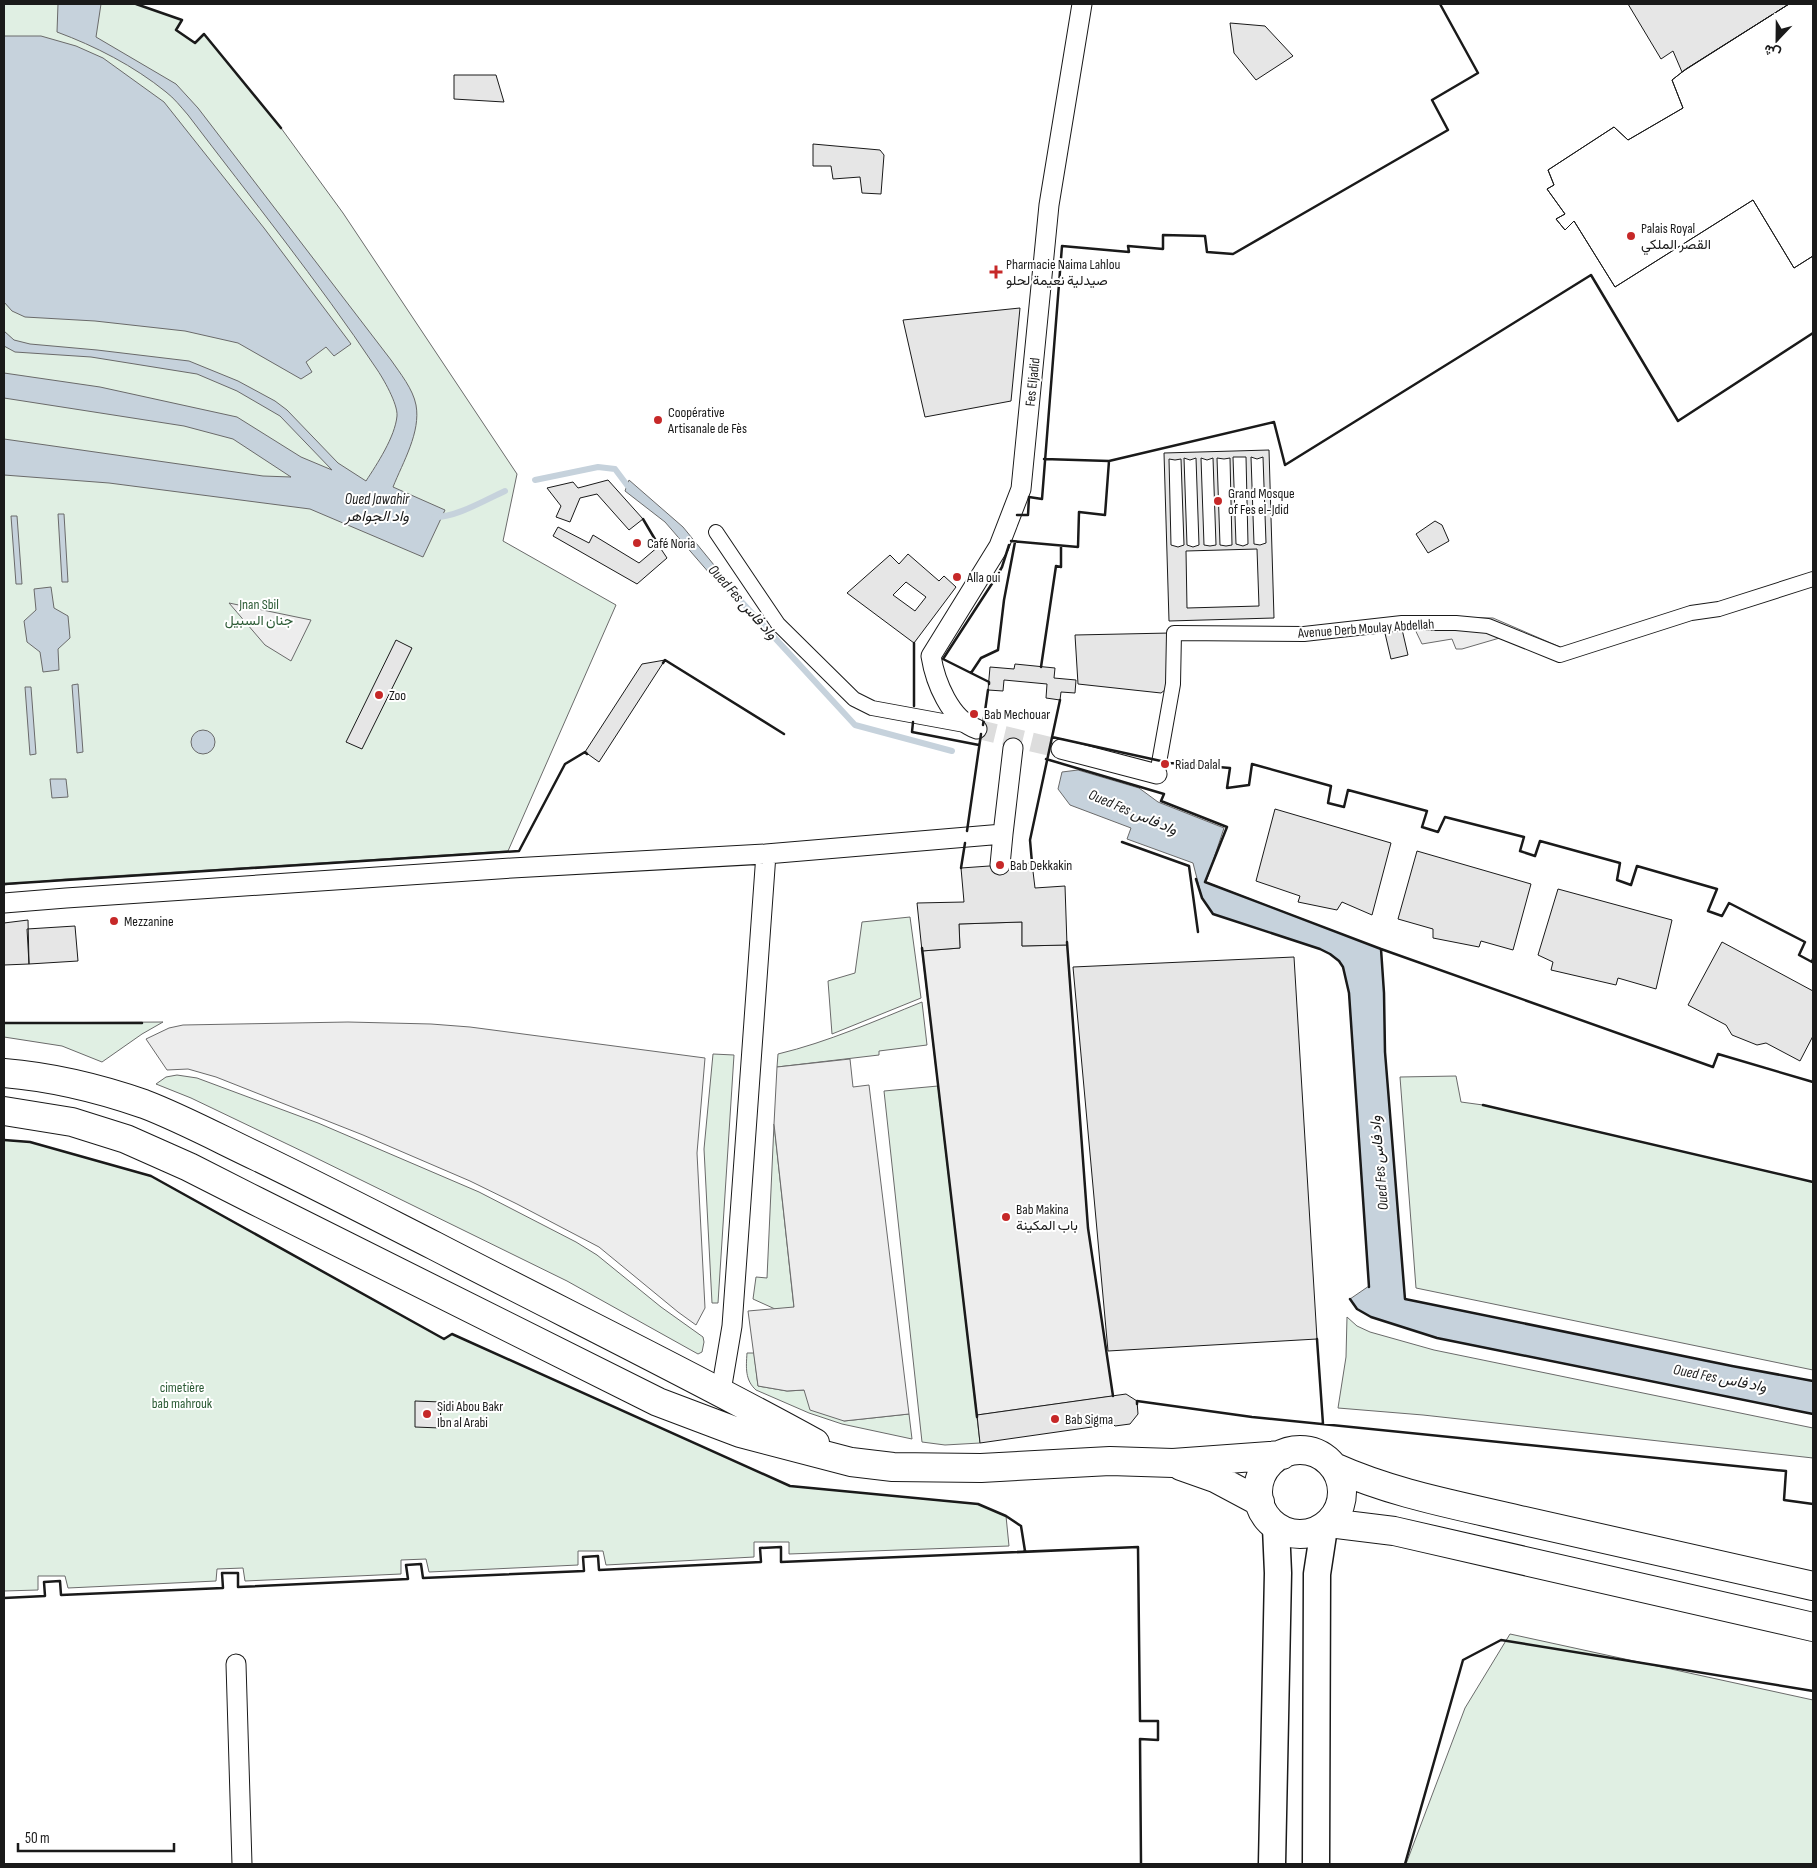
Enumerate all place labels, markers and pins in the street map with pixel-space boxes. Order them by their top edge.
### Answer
place label: Palais Royal القصر الملكي [1641,220,1711,256]
marker: Palais Royal القصر الملكي [1625,230,1637,242]
place label: Pharmacie Naima Lahlou صيدلية نعيمة لحلو [1006,256,1120,289]
marker: Pharmacie Naima Lahlou صيدلية نعيمة لحلو [990,266,1002,278]
place label: Coopérative Artisanale de Fès [667,404,747,437]
marker: Coopérative Artisanale de Fès [652,414,664,426]
place label: Grand Mosque of Fes el-Jdid [1228,485,1295,518]
marker: Grand Mosque of Fes el-Jdid [1212,495,1224,507]
place label: Café Noria [647,535,696,552]
marker: Café Noria [631,537,643,549]
place label: Alla oui [966,569,1000,586]
marker: Alla oui [951,571,963,583]
place label: Zoo [389,687,406,704]
marker: Zoo [373,689,385,701]
place label: Bab Mechouar [984,706,1050,723]
marker: Bab Mechouar [968,708,980,720]
place label: Riad Dalal [1175,756,1220,773]
marker: Riad Dalal [1159,758,1171,770]
place label: Bab Dekkakin [1010,857,1072,874]
marker: Bab Dekkakin [994,859,1006,871]
place label: Mezzanine [124,913,174,930]
marker: Mezzanine [108,915,120,927]
place label: Bab Makina باب المكينة [1016,1201,1078,1234]
marker: Bab Makina باب المكينة [1000,1211,1012,1223]
place label: Sidi Abou Bakr Ibn al Arabi [437,1398,503,1431]
marker: Sidi Abou Bakr Ibn al Arabi [421,1408,433,1420]
place label: Bab Sigma [1065,1411,1113,1428]
marker: Bab Sigma [1049,1413,1061,1425]

